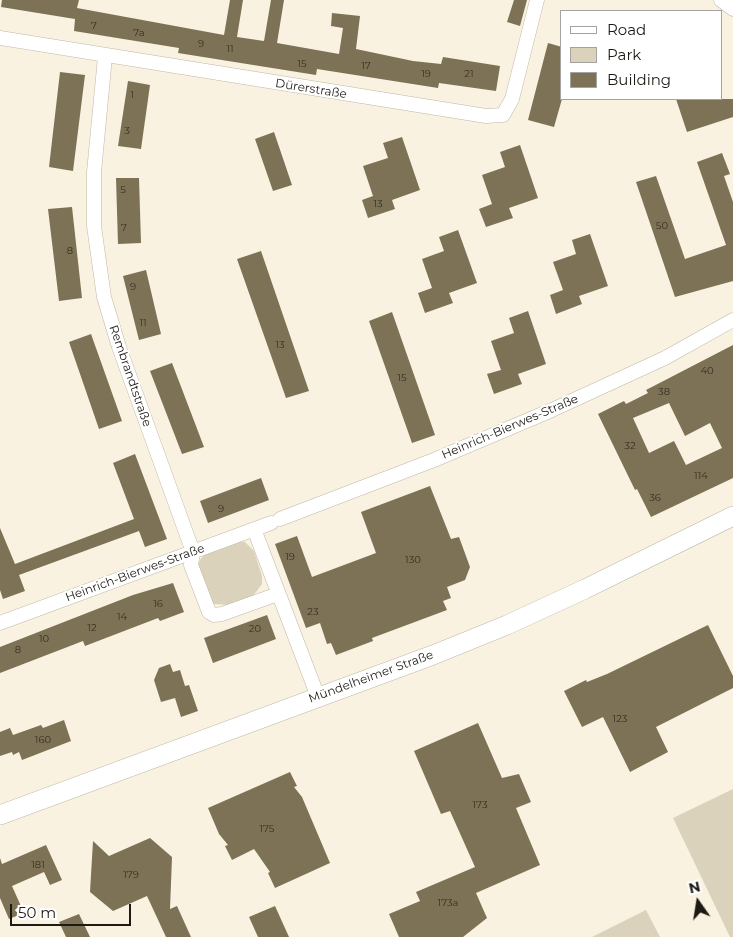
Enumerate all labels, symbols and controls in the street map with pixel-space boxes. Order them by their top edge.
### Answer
legend [560,10,723,100]
house number: 7 [91,20,97,32]
text: Road [607,20,646,39]
house number: 7a [133,27,145,39]
house number: 9 [198,38,204,50]
house number: 11 [226,43,234,55]
text: Park [607,45,641,64]
house number: 15 [297,58,307,70]
house number: 17 [361,60,371,72]
house number: 19 [421,68,431,80]
house number: 21 [464,68,474,80]
text: Building [607,70,671,89]
street label: Dürerstraße [274,76,348,102]
house number: 1 [130,89,134,101]
house number: 3 [124,125,130,137]
house number: 5 [120,184,126,196]
house number: 13 [373,198,383,210]
house number: 50 [656,220,668,232]
house number: 7 [121,222,127,234]
house number: 8 [67,245,73,257]
house number: 9 [130,281,136,293]
house number: 11 [139,317,147,329]
street label: Rembrandtstraße [106,323,154,429]
house number: 13 [275,339,285,351]
house number: 40 [700,365,714,377]
house number: 15 [397,372,407,384]
house number: 38 [658,386,670,398]
street label: Heinrich-Bierwes-Straße [440,392,580,462]
house number: 32 [624,440,636,452]
house number: 114 [694,470,708,482]
house number: 36 [649,492,661,504]
house number: 9 [218,503,224,515]
street label: Heinrich-Bierwes-Straße [64,541,206,605]
house number: 19 [285,551,295,563]
house number: 130 [405,554,421,566]
house number: 16 [153,598,163,610]
house number: 23 [307,606,319,618]
house number: 14 [117,611,127,623]
house number: 12 [87,622,97,634]
house number: 20 [249,623,261,635]
house number: 10 [39,633,49,645]
house number: 8 [15,644,21,656]
street label: Mündelheimer Straße [307,648,435,706]
house number: 123 [613,713,627,725]
house number: 160 [35,734,51,746]
house number: 173 [472,799,488,811]
house number: 175 [260,823,274,835]
house number: 181 [31,859,45,871]
house number: 179 [123,869,139,881]
north arrow [673,877,723,927]
text: N [687,877,702,897]
scale bar [12,894,134,926]
house number: 173a [438,897,458,909]
text: 50 m [18,903,56,922]

